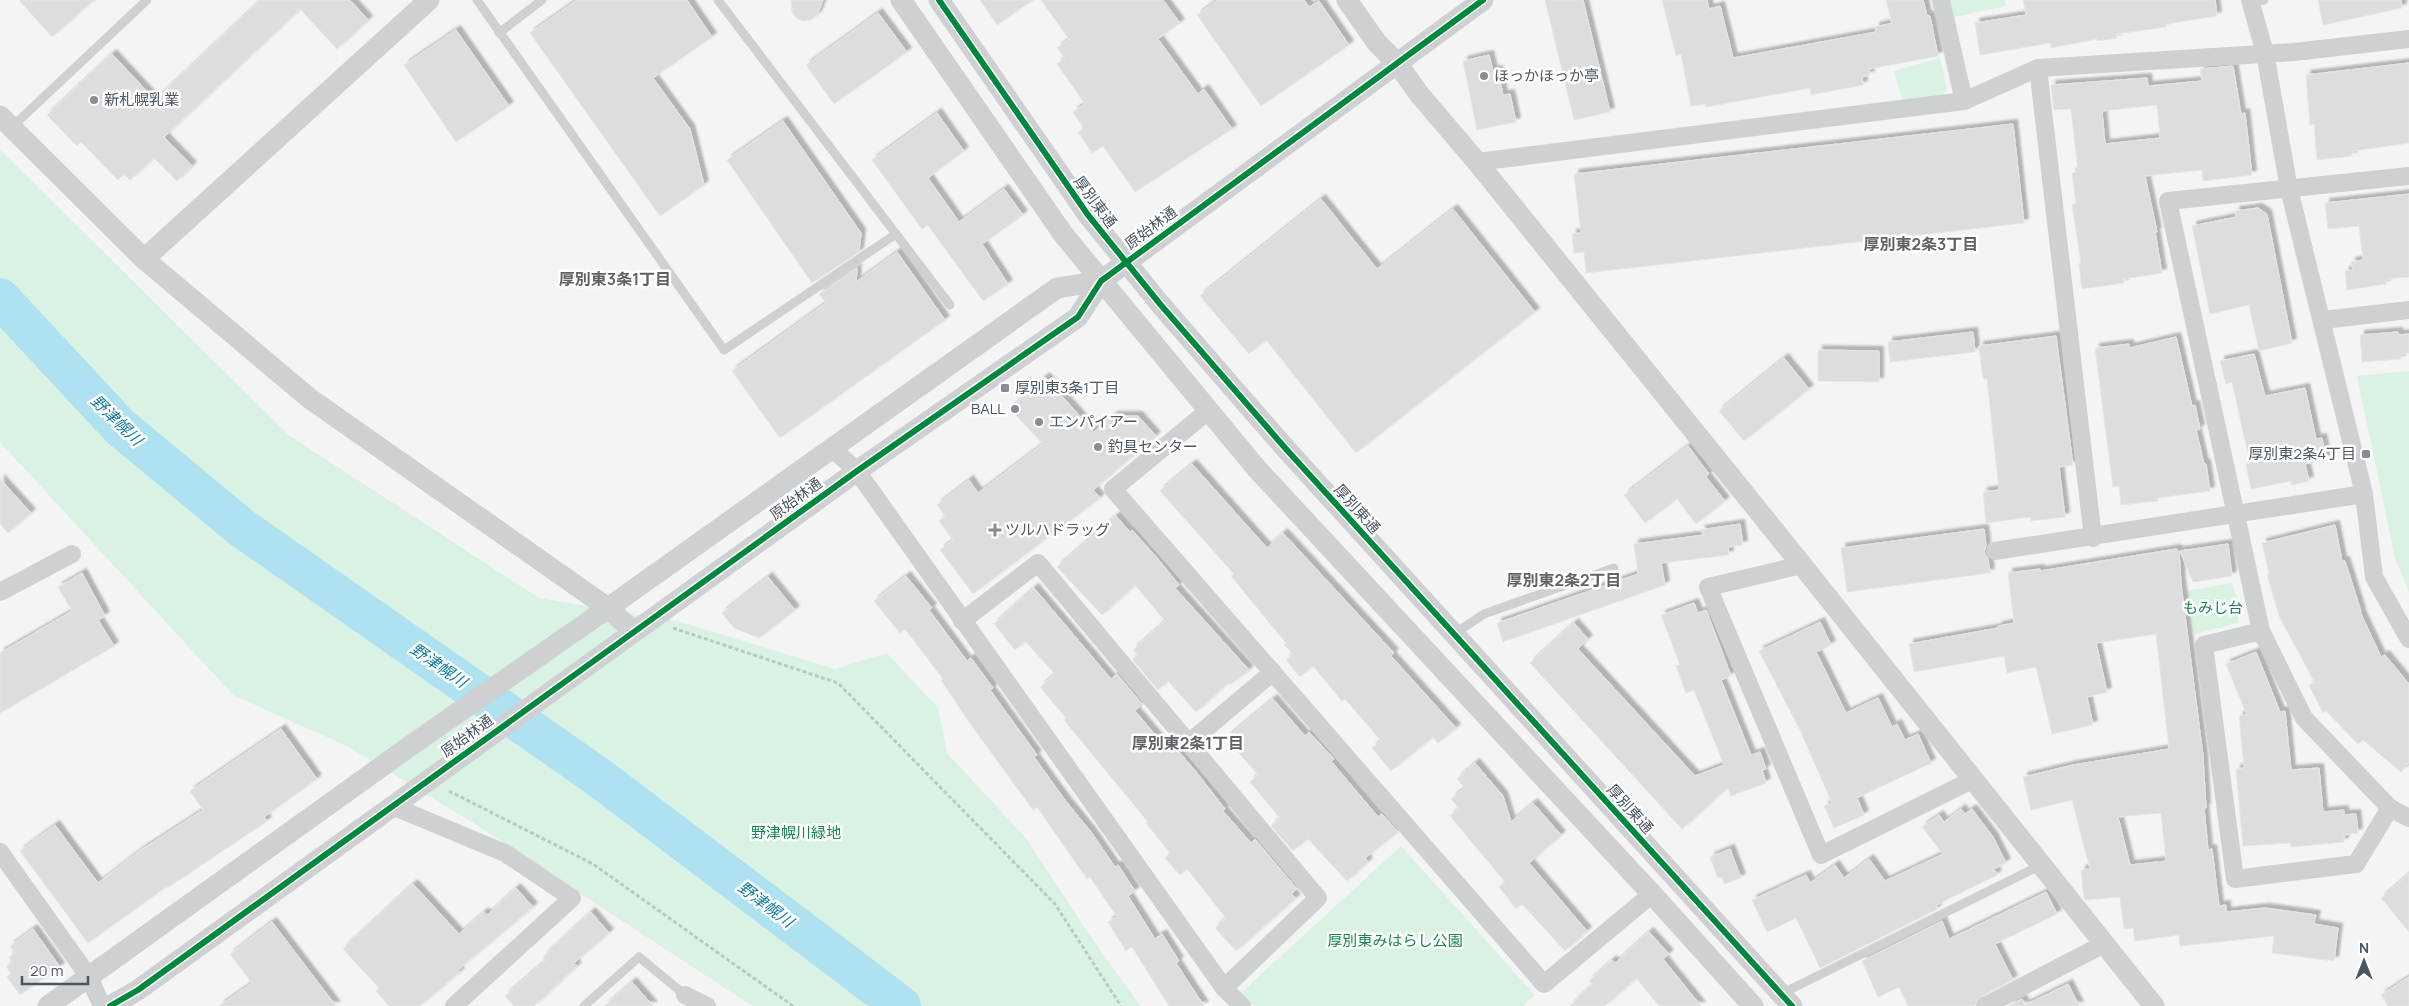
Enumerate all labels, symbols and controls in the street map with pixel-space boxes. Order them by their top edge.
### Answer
place label: ほっかほっか亭 [1494,65,1599,86]
marker: ほっかほっか亭 [1478,70,1490,82]
place label: 新札幌乳業 [104,89,179,110]
marker: 新札幌乳業 [88,94,100,106]
street label: 厚別東通 [1069,171,1122,232]
street label: 原始林通 [1120,201,1181,254]
district label: 厚別東2条3丁目 [1864,233,1978,255]
district label: 厚別東3条1丁目 [559,268,671,290]
place label: 厚別東3条1丁目 [1015,377,1119,398]
marker: 厚別東3条1丁目 [999,382,1011,394]
water label: 野津幌川 [86,390,149,452]
place label: BALL [971,398,1005,419]
marker: BALL [1009,403,1021,415]
place label: エンパイアー [1049,411,1138,432]
marker: エンパイアー [1033,416,1045,428]
place label: 釣具センター [1108,436,1198,457]
marker: 釣具センター [1092,441,1104,453]
place label: 厚別東2条4丁目 [2249,443,2356,464]
marker: 厚別東2条4丁目 [2360,448,2372,460]
street label: 原始林通 [765,472,826,525]
street label: 厚別東通 [1329,479,1385,538]
place label: ツルハドラッグ [1005,519,1110,540]
marker: ツルハドラッグ [989,524,1001,536]
district label: 厚別東2条2丁目 [1506,569,1622,591]
park label: もみじ台 [2183,597,2243,618]
water label: 野津幌川 [406,638,473,694]
street label: 原始林通 [436,709,497,762]
district label: 厚別東2条1丁目 [1132,732,1244,754]
street label: 厚別東通 [1602,779,1658,838]
park label: 野津幌川緑地 [751,822,841,843]
water label: 野津幌川 [734,876,800,933]
park label: 厚別東みはらし公園 [1327,930,1463,951]
north arrow [2339,936,2389,986]
text: N [2359,938,2369,957]
scale bar [22,954,89,986]
text: 20 m [30,960,63,981]

